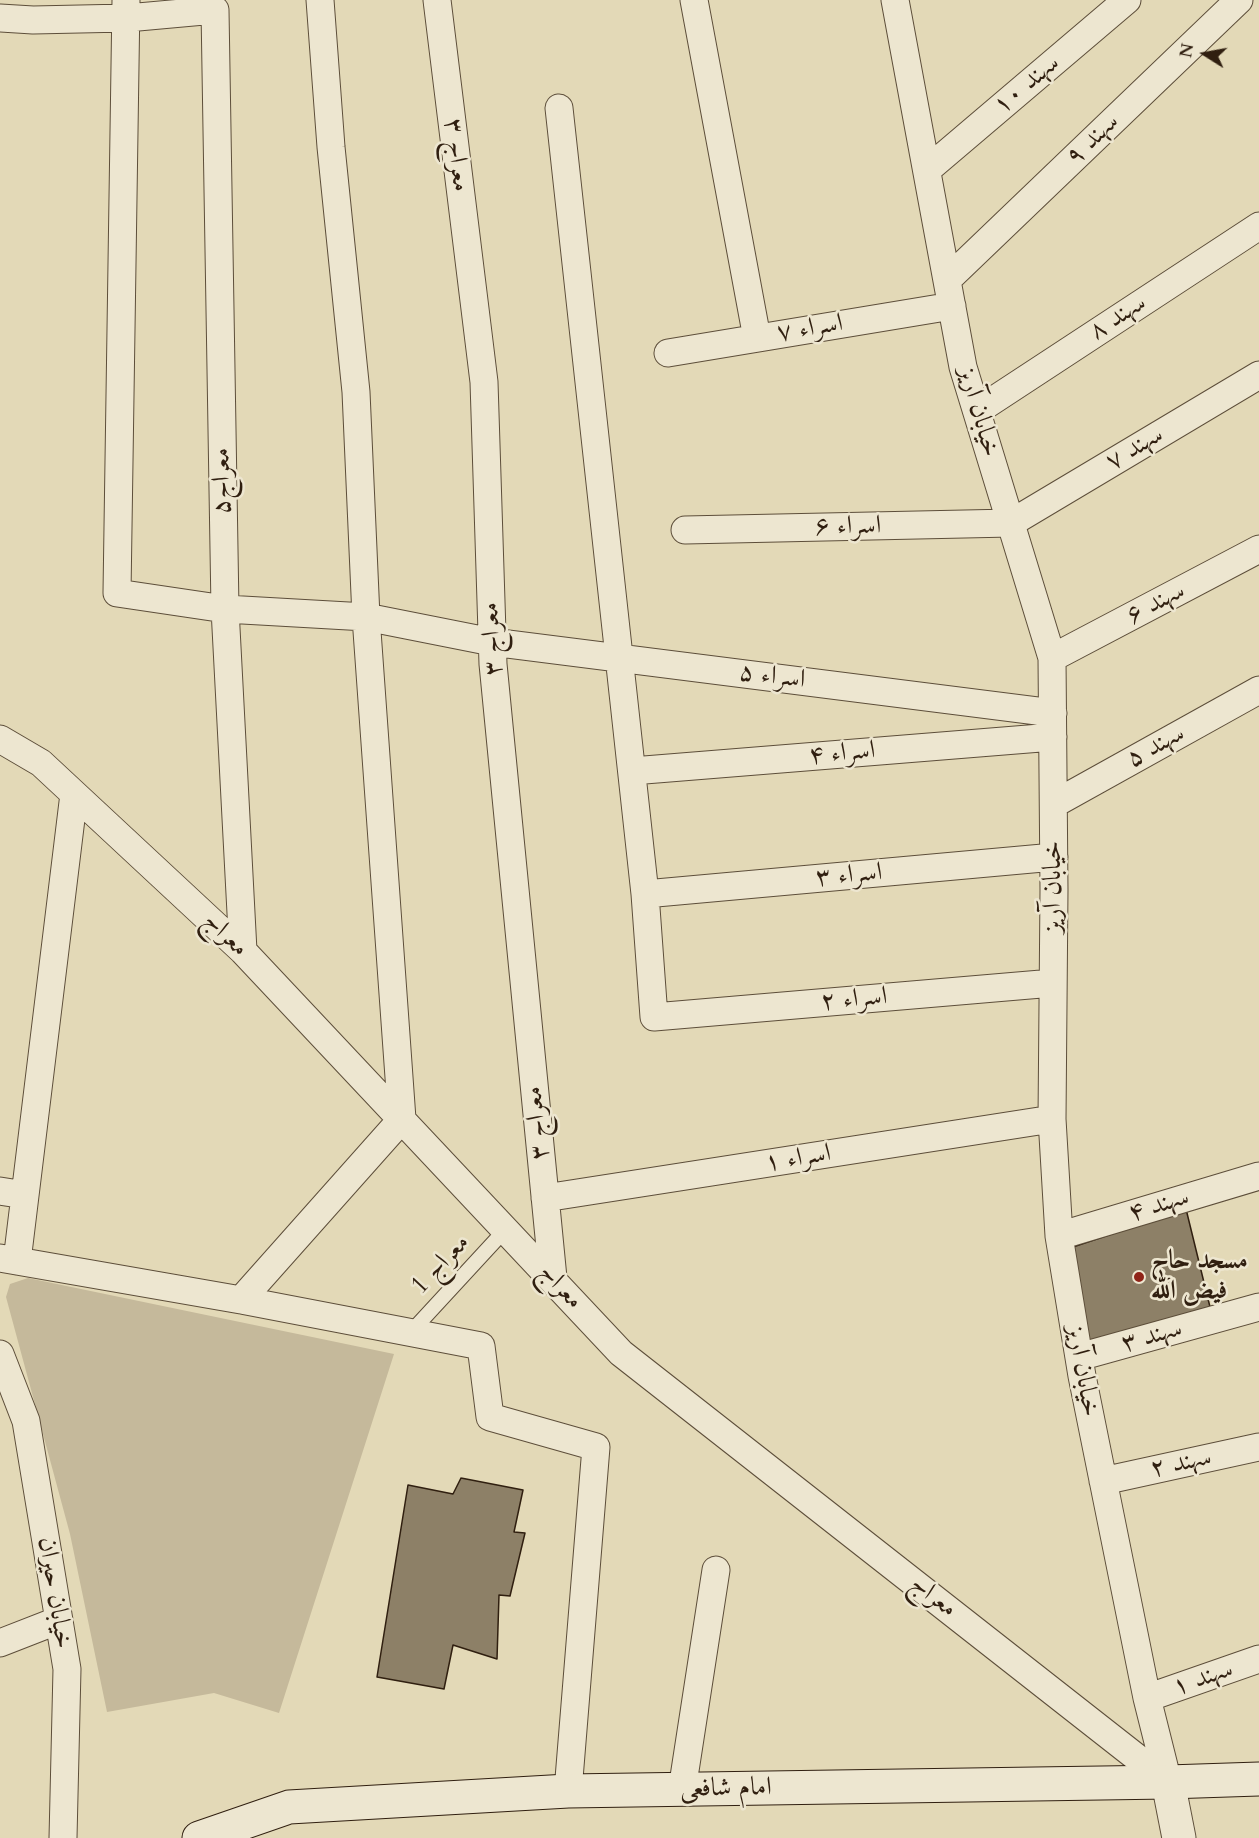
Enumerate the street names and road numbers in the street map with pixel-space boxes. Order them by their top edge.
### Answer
street label: سهند ۱۰ [988,48,1066,122]
street label: سهند ۹ [1060,107,1126,173]
street label: معراج ۳ [436,117,476,193]
street label: سهند ۸ [1084,288,1152,348]
street label: اسراء ۷ [775,308,845,350]
street label: خیابان آریز [950,363,1006,461]
street label: سهند ۷ [1101,420,1169,478]
street label: معراج۵ [207,447,239,515]
street label: اسراء ۶ [814,511,882,543]
street label: سهند ۶ [1121,576,1191,632]
street label: معراج ۳ [475,601,511,677]
street label: اسراء ۵ [737,657,807,697]
street label: سهند ۵ [1121,718,1191,776]
street label: اسراء ۴ [807,736,877,772]
street label: خیابان آریز [1038,841,1070,933]
street label: اسراء ۳ [814,858,884,894]
street label: معراج [196,906,254,964]
street label: اسراء ۲ [819,982,889,1018]
street label: معراج ۳ [519,1085,557,1161]
street label: اسراء ۱ [763,1138,833,1180]
street label: سهند ۴ [1125,1182,1193,1230]
street label: معراج 1 [405,1228,477,1302]
street label: معراج [531,1258,589,1316]
street label: سهند ۳ [1118,1314,1186,1360]
street label: خیابان آریز [1059,1323,1105,1419]
street label: سهند ۲ [1148,1442,1214,1486]
street label: خیابان حیران [30,1535,78,1651]
street label: معراج [903,1569,963,1625]
street label: سهند ۱ [1169,1654,1237,1704]
street label: امام شافعی [680,1773,772,1805]

